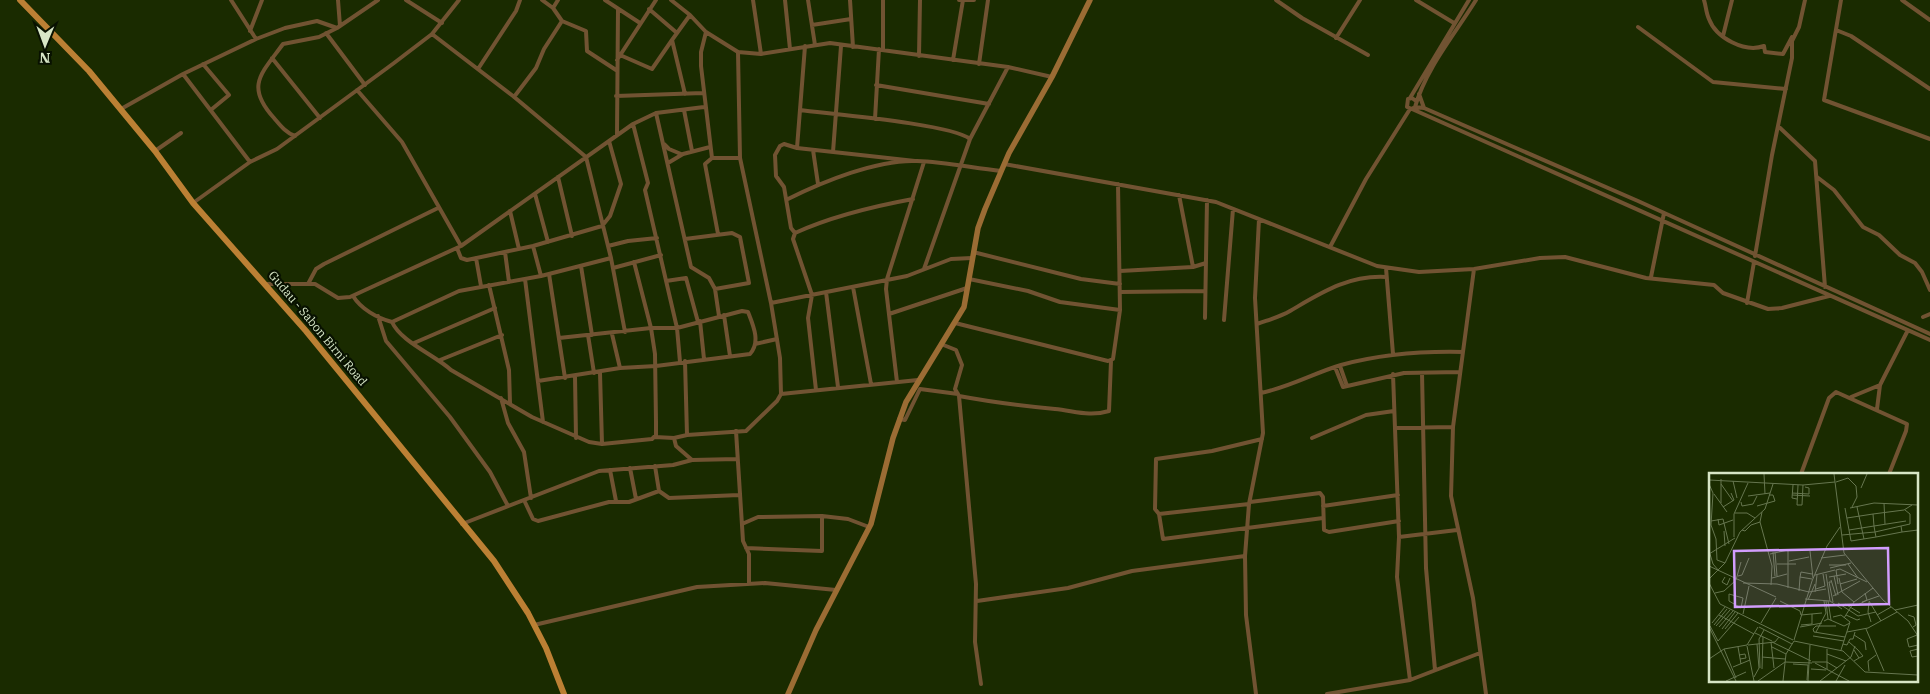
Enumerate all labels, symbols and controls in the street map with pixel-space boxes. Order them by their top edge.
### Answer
north arrow [20,20,70,70]
text: N [39,49,50,67]
street label: Gudau - Sabon Birni Road [265,267,371,389]
inset map [1709,473,1918,682]

